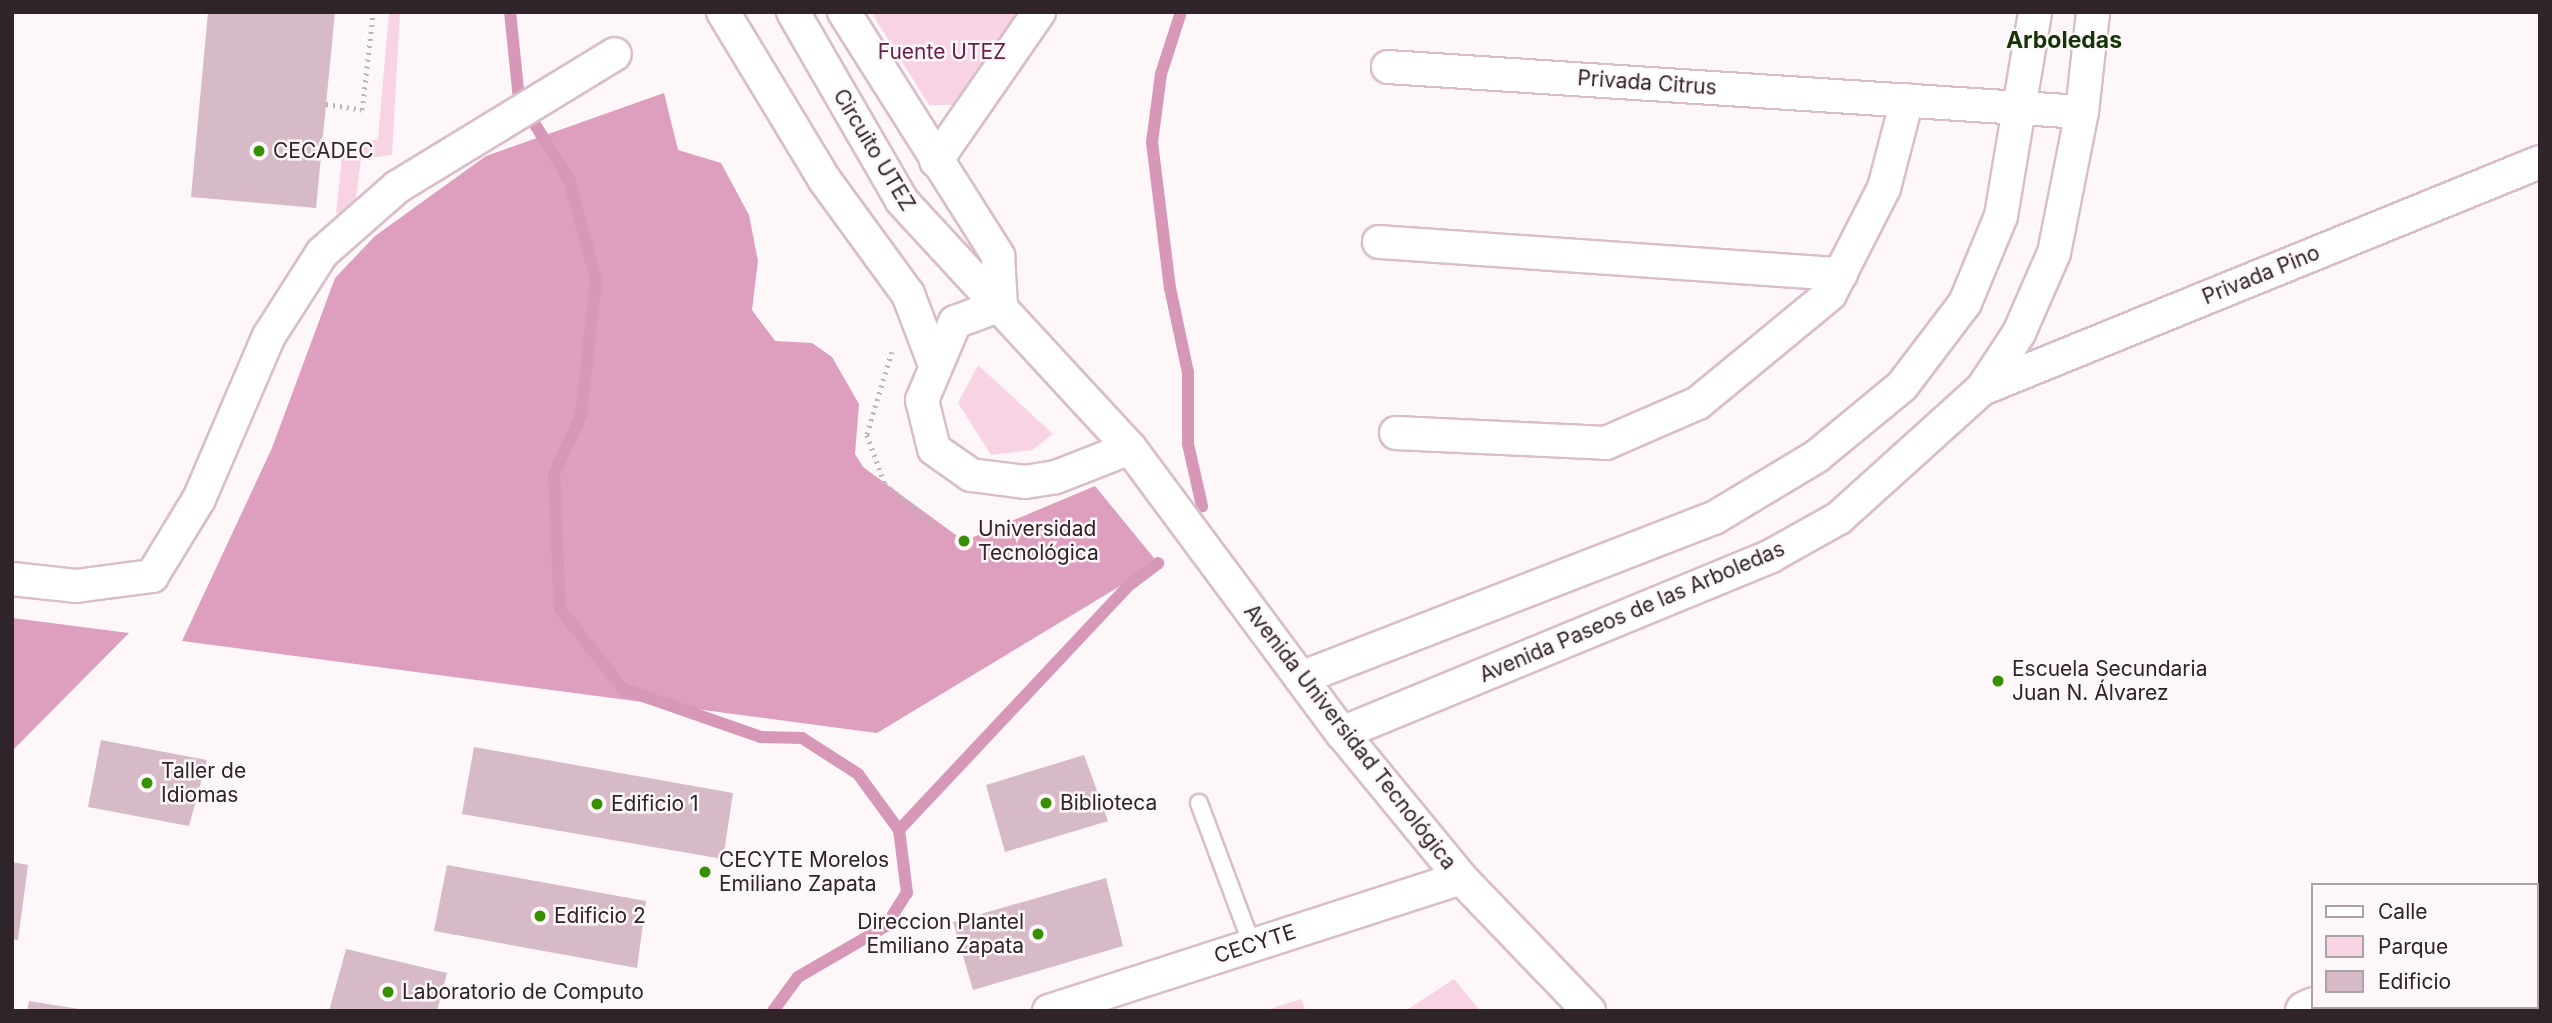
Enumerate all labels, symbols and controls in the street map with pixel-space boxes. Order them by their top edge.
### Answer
district label: Arboledas [2006,26,2122,54]
park label: Fuente UTEZ [878,39,1006,65]
street label: Privada Citrus [1577,66,1717,100]
street label: Circuito UTEZ [828,85,920,215]
place label: CECADEC [273,138,373,164]
marker: CECADEC [251,143,267,159]
street label: Privada Pino [2199,240,2323,310]
place label: Universidad Tecnológica [978,516,1099,566]
marker: Universidad Tecnológica [956,533,972,549]
street label: Avenida Paseos de las Arboledas [1476,536,1788,688]
street label: Avenida Universidad Tecnológica [1239,599,1461,875]
place label: Escuela Secundaria Juan N. Álvarez [2012,656,2207,706]
marker: Escuela Secundaria Juan N. Álvarez [1990,673,2006,689]
place label: Taller de Idiomas [161,758,246,808]
marker: Taller de Idiomas [139,775,155,791]
place label: Biblioteca [1060,790,1157,816]
place label: Edificio 1 [611,791,699,817]
marker: Biblioteca [1038,795,1054,811]
marker: Edificio 1 [589,796,605,812]
place label: CECYTE Morelos Emiliano Zapata [719,847,889,897]
marker: CECYTE Morelos Emiliano Zapata [697,864,713,880]
legend [2310,883,2538,1009]
text: Calle [2378,899,2428,924]
place label: Edificio 2 [554,903,646,929]
marker: Edificio 2 [532,908,548,924]
place label: Direccion Plantel Emiliano Zapata [857,909,1024,959]
street label: CECYTE [1211,919,1299,969]
marker: Direccion Plantel Emiliano Zapata [1030,926,1046,942]
text: Parque [2378,934,2448,959]
text: Edificio [2378,969,2451,994]
place label: Laboratorio de Computo [402,979,644,1005]
marker: Laboratorio de Computo [380,984,396,1000]

